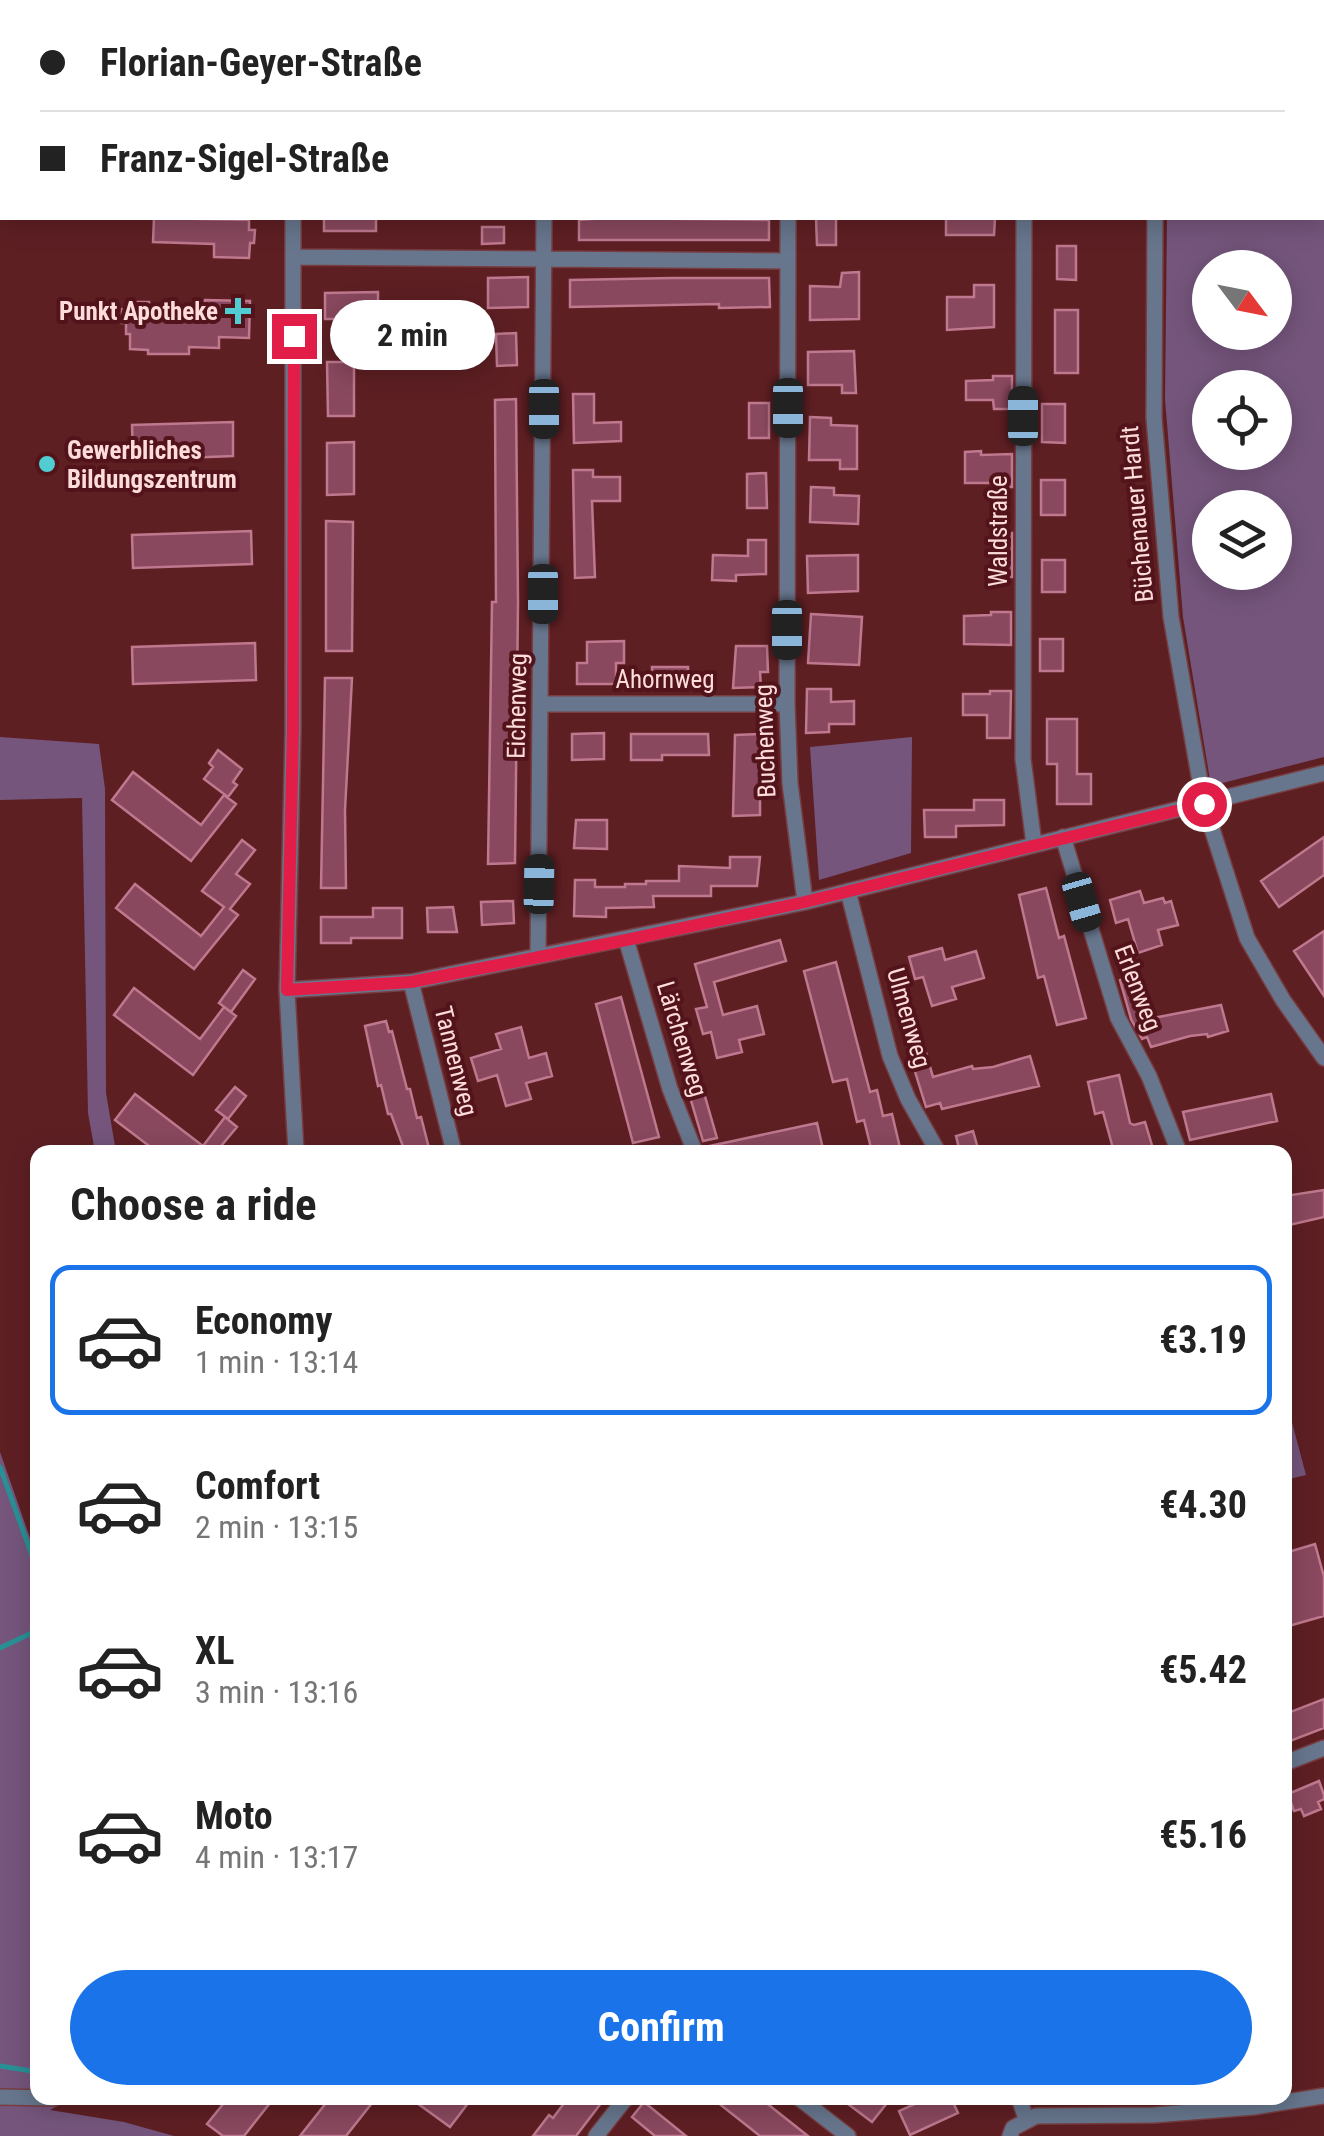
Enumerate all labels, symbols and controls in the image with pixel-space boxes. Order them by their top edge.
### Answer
text: Florian-Geyer-Straße [100,41,422,85]
text: Franz-Sigel-Straße [100,137,389,181]
north arrow [1192,250,1292,350]
map controls [1192,250,1292,590]
place label: Punkt Apotheke [59,297,218,326]
marker: Punkt Apotheke [227,300,249,322]
callout: 2 min [329,301,494,371]
route end [272,314,317,359]
text: 2 min [377,316,448,354]
button: locate [1192,370,1292,470]
car [773,378,803,438]
car [529,379,559,439]
car [1008,386,1038,446]
street label: Büchenauer Hardt [1115,425,1159,603]
place label: Gewerbliches Bildungszentrum [67,436,237,494]
marker: Gewerbliches Bildungszentrum [36,453,58,475]
street label: Waldstraße [984,475,1013,587]
button: layers [1192,490,1292,590]
car [528,564,558,624]
car [772,600,802,660]
street label: Eichenweg [502,653,532,759]
street label: Ahornweg [615,665,715,694]
street label: Buchenweg [749,684,781,798]
route start [1182,782,1227,827]
car [523,854,555,914]
car [1059,869,1105,935]
street label: Erlenweg [1108,941,1168,1035]
street label: Ulmenweg [881,965,937,1071]
street label: Lärchenweg [651,978,713,1100]
street label: Tannenweg [428,1003,484,1119]
text: Choose a ride [70,1178,317,1231]
icon: car [75,1295,165,1385]
text: Economy [195,1299,332,1343]
text: €3.19 [1159,1318,1247,1362]
text: 1 min · 13:14 [195,1343,358,1381]
icon: car [75,1460,165,1550]
text: Comfort [195,1464,320,1508]
text: €4.30 [1159,1483,1247,1527]
text: 2 min · 13:15 [195,1508,358,1546]
icon: car [75,1625,165,1715]
text: XL [195,1629,234,1673]
text: €5.42 [1159,1648,1247,1692]
text: 3 min · 13:16 [195,1673,358,1711]
icon: car [75,1790,165,1880]
text: Moto [195,1794,273,1838]
text: €5.16 [1159,1813,1247,1857]
text: 4 min · 13:17 [195,1838,358,1876]
button: Confirm [70,1970,1252,2085]

